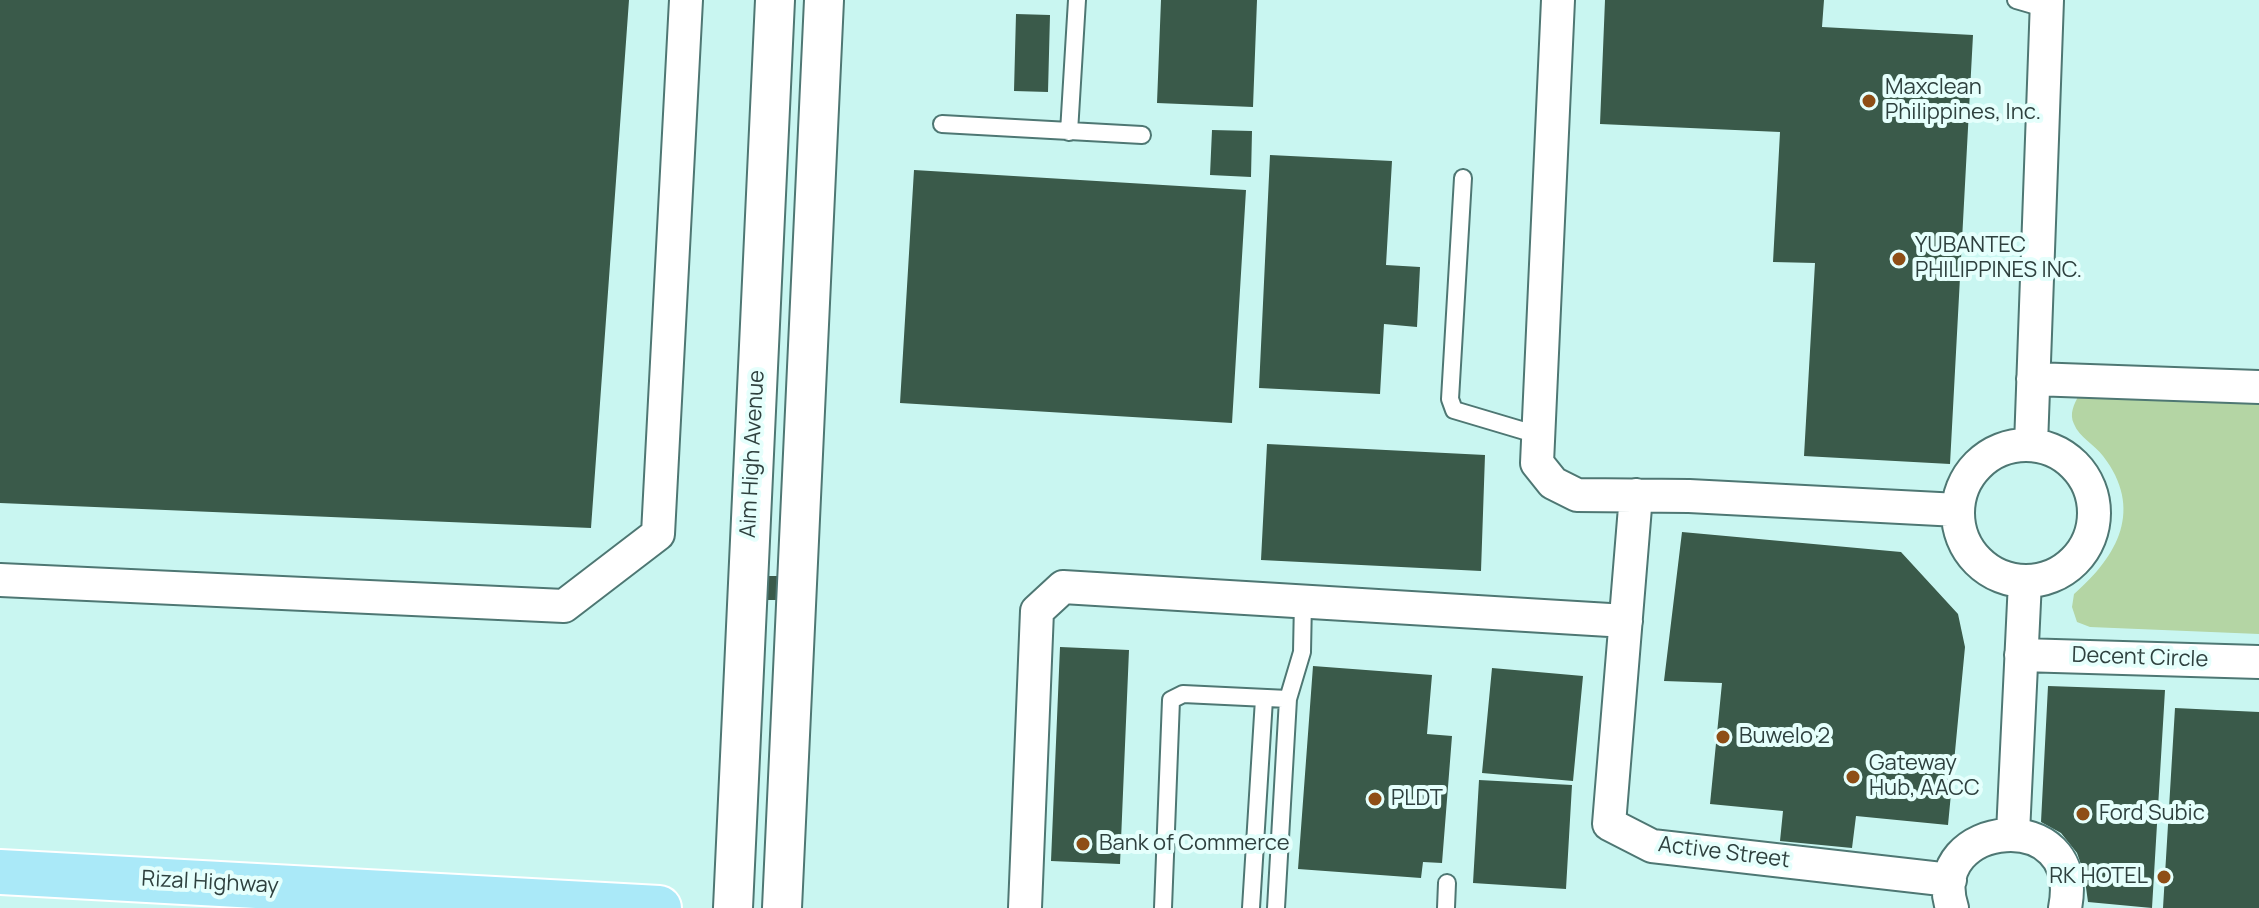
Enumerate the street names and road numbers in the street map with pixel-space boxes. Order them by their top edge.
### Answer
street label: Aim High Avenue [735,369,771,539]
street label: Decent Circle [2071,642,2209,674]
street label: Active Street [1657,832,1791,874]
street label: Rizal Highway [141,866,279,900]

